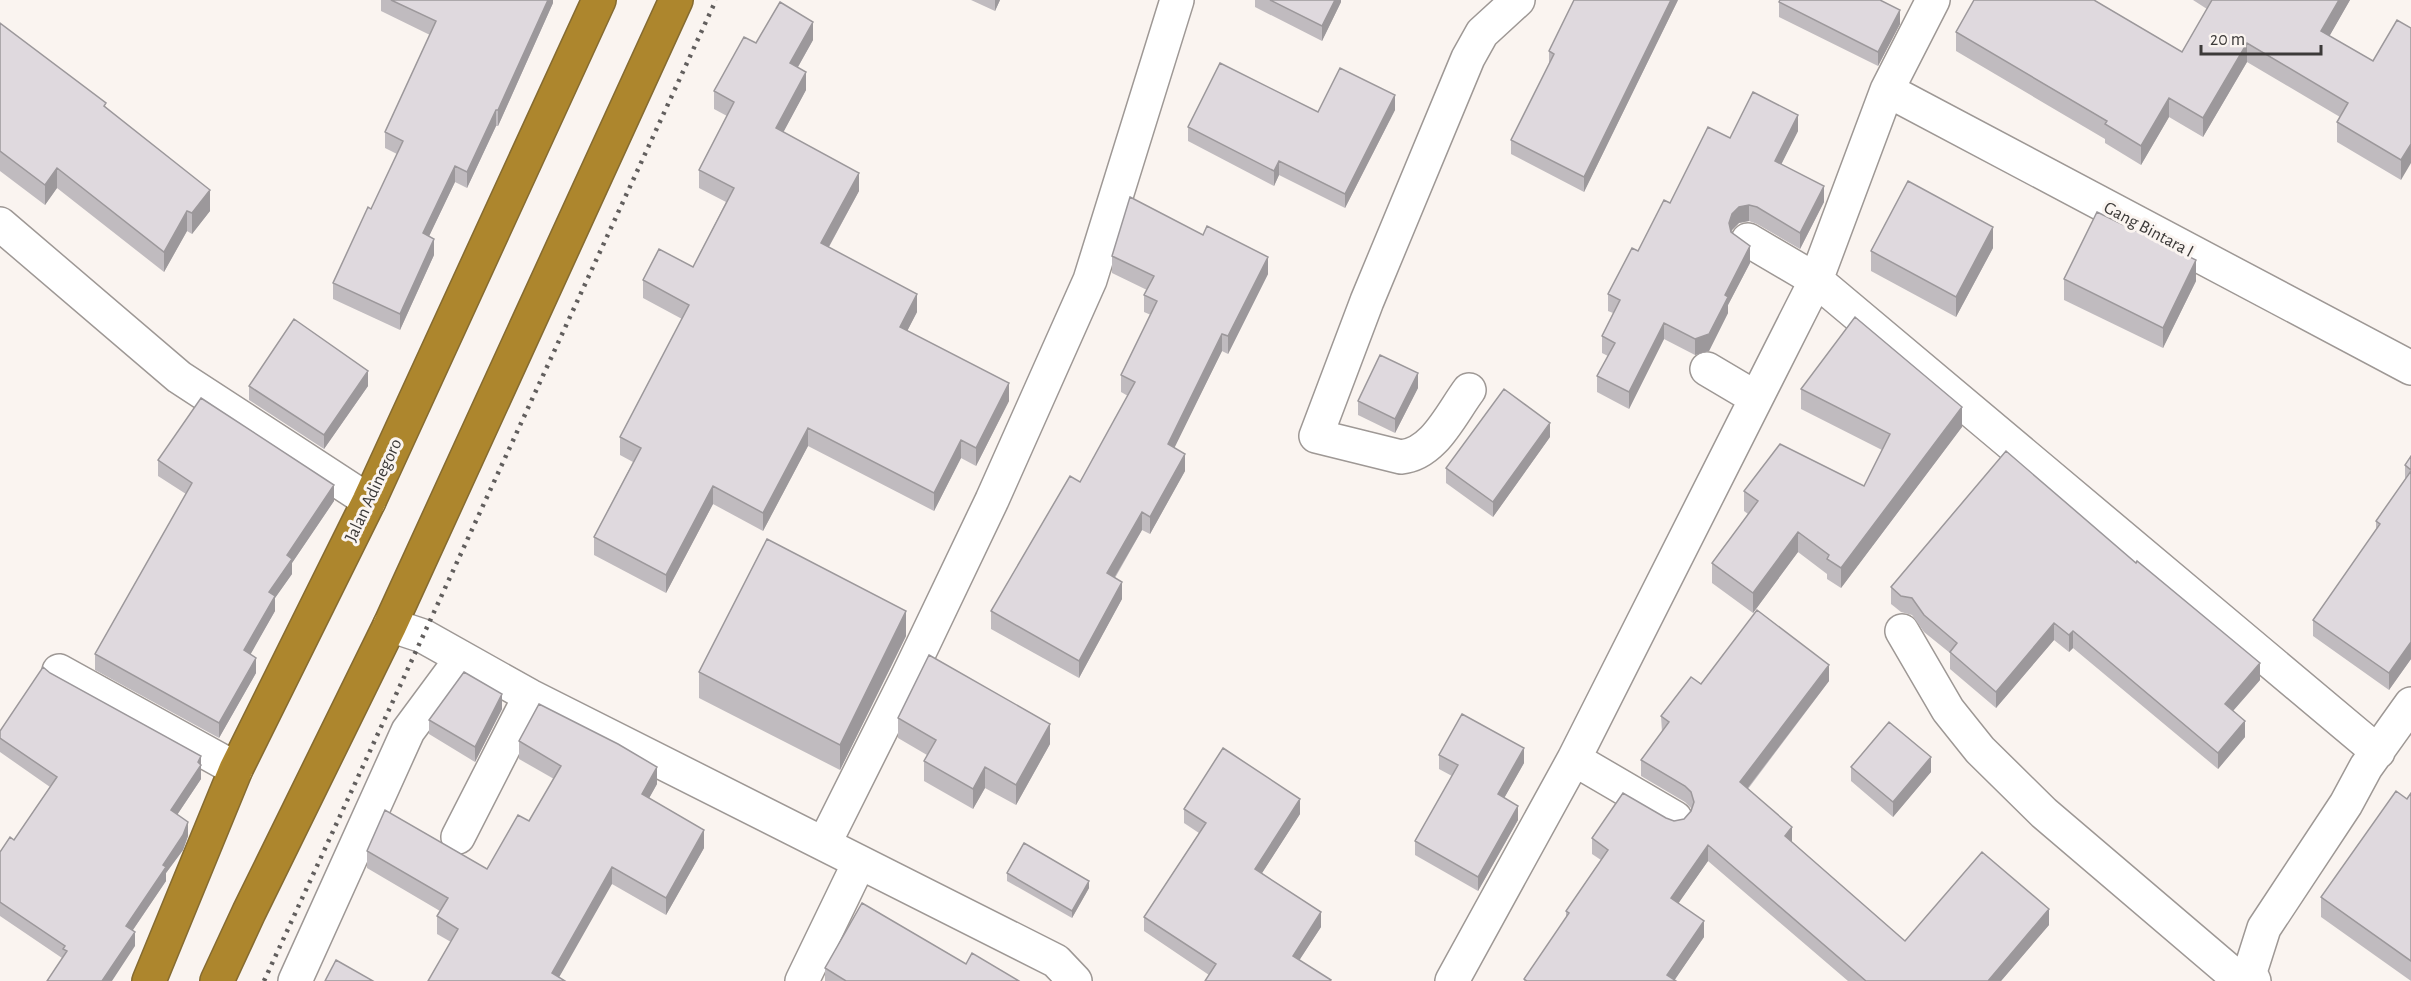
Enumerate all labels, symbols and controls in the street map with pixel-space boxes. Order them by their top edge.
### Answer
scale bar [2201,18,2321,56]
text: 20 m [2210,31,2245,49]
street label: Gang Bintara I [2101,199,2196,261]
street label: Jalan Adinegoro [342,436,406,545]

